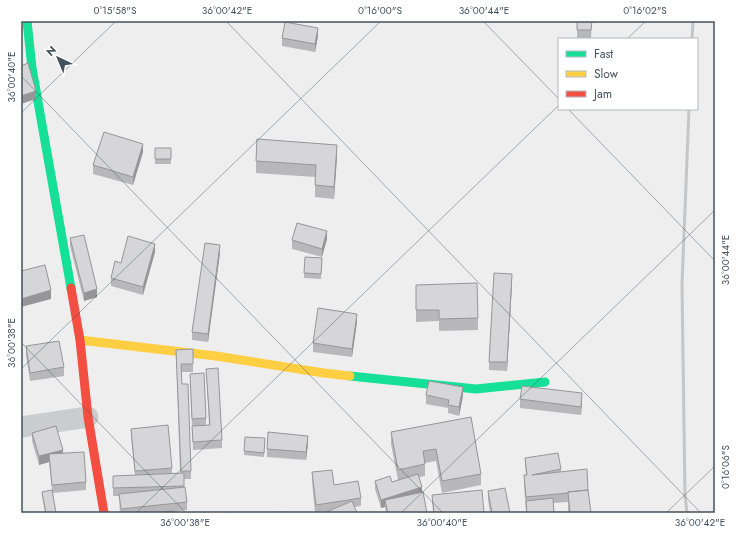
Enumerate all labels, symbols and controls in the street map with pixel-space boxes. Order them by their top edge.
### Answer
text: 0°15'58"S [94,3,137,18]
text: 36°00'42"E [202,3,252,18]
text: 0°16'00"S [358,3,403,18]
text: 36°00'44"E [459,3,509,18]
text: 0°16'02"S [623,3,667,18]
north arrow [38,38,78,78]
legend [558,38,698,110]
text: N [42,42,60,60]
text: Fast [594,45,613,63]
text: 36°00'40"E [4,52,19,102]
text: Slow [594,65,619,83]
text: Jam [592,85,612,103]
text: 36°00'44"E [718,235,733,285]
text: 36°00'38"E [4,318,19,368]
text: 0°16'06"S [718,445,733,489]
text: 36°00'38"E [160,515,210,530]
text: 36°00'40"E [417,515,467,530]
text: 36°00'42"E [675,515,725,530]

